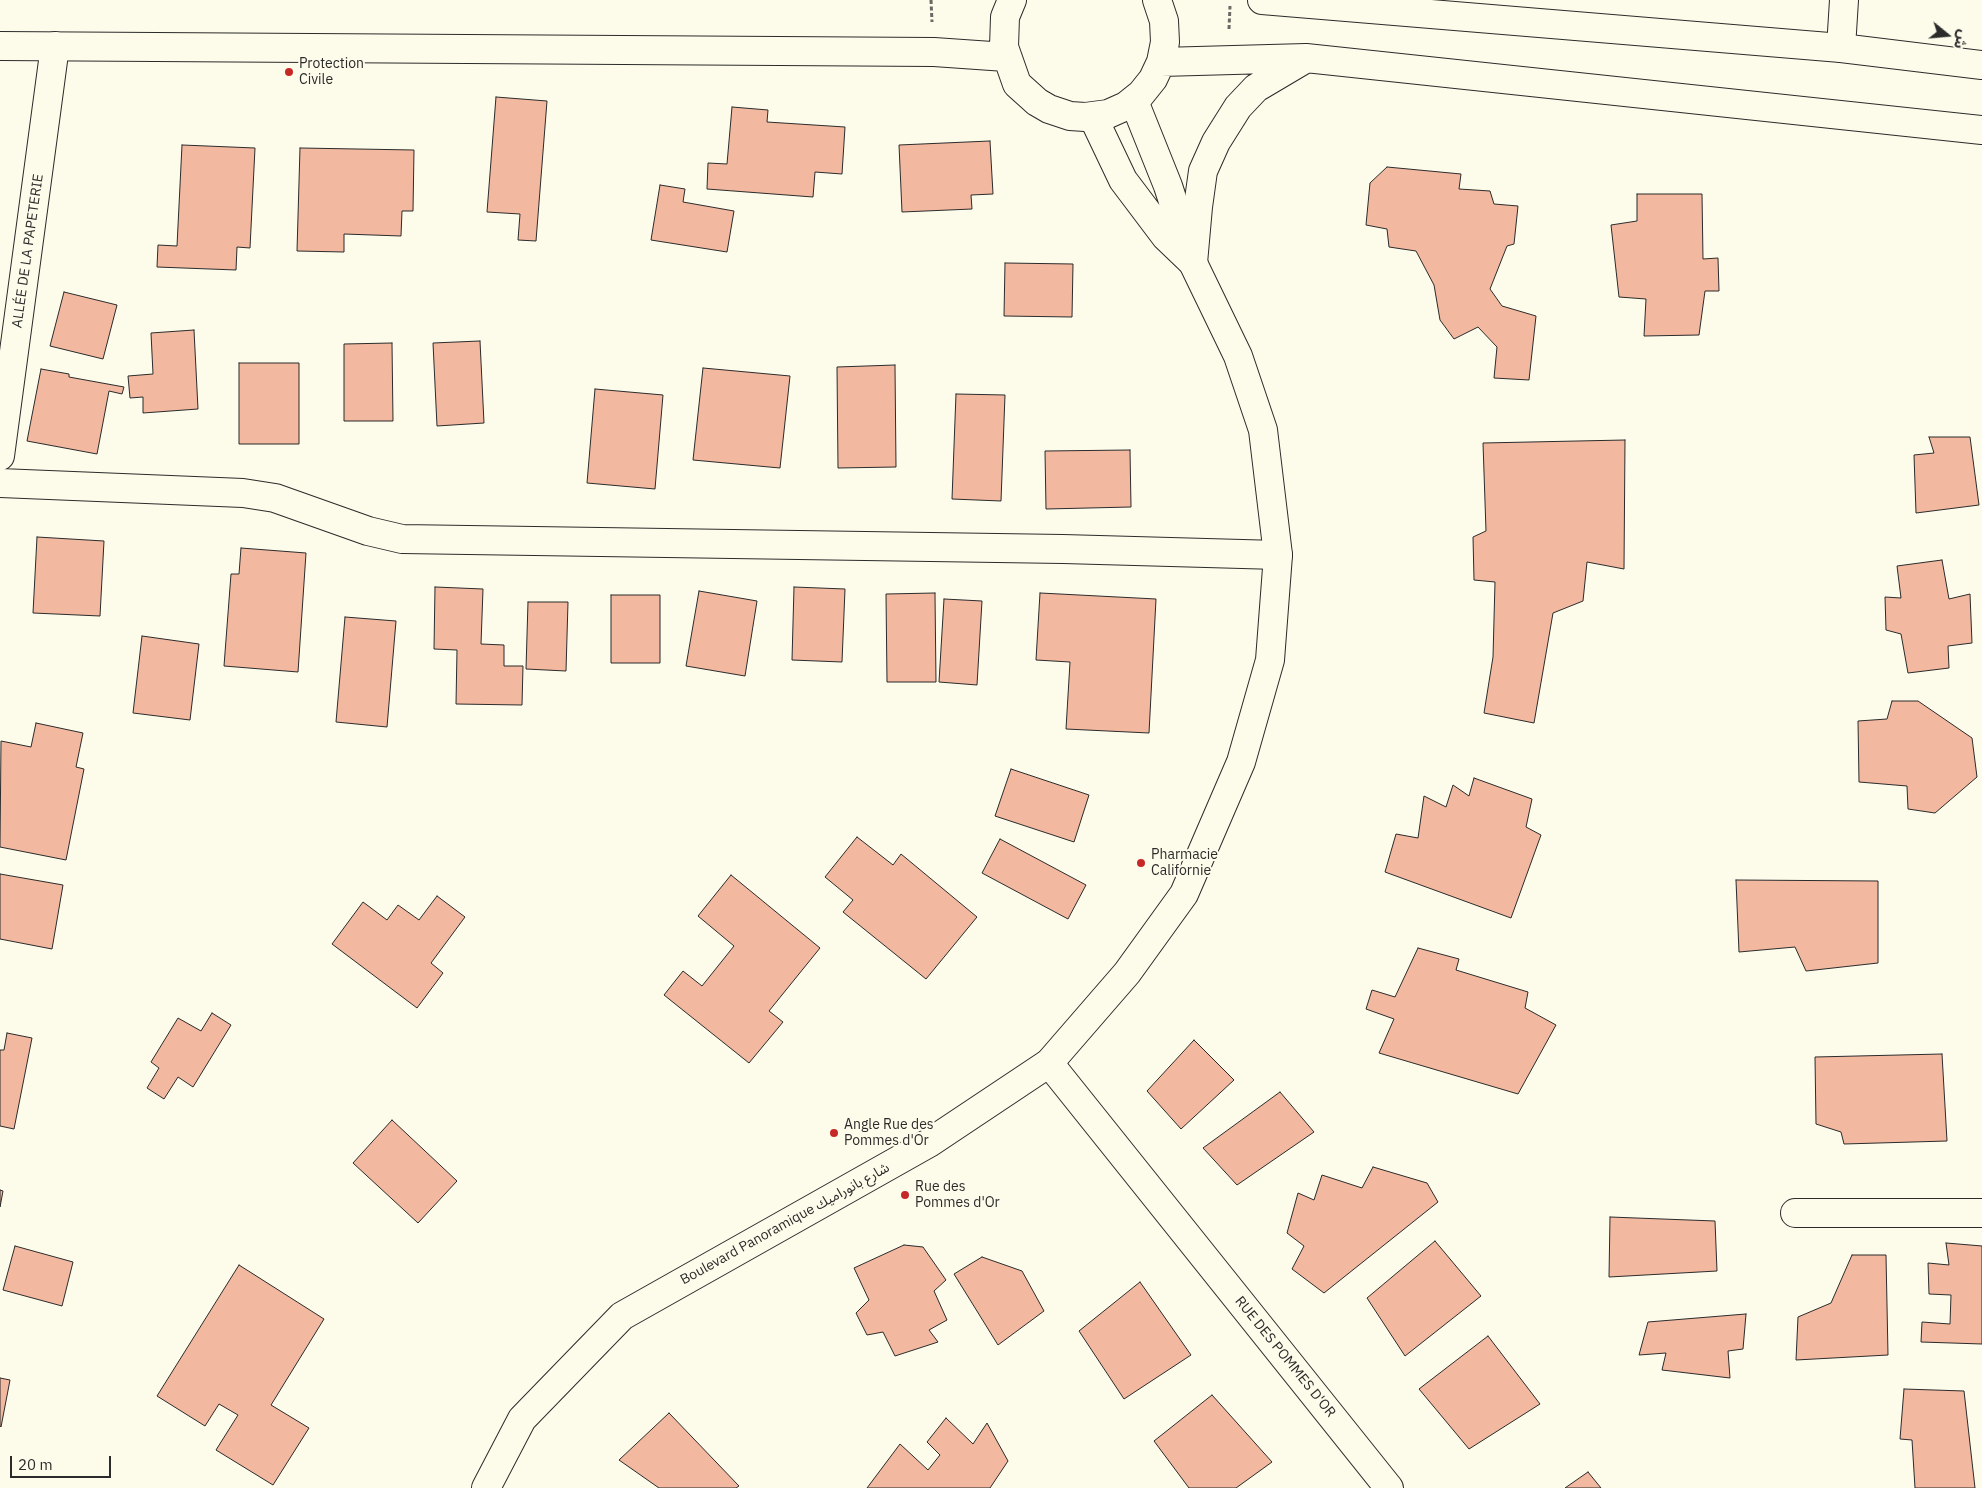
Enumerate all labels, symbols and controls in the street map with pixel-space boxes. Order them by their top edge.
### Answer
north arrow [1922,10,1972,60]
text: ش [1950,28,1973,51]
place label: Protection Civile [299,56,364,88]
marker: Protection Civile [283,66,295,78]
street label: ALLÉE DE LA PAPETERIE [9,173,47,329]
place label: Pharmacie Californie [1151,847,1218,880]
marker: Pharmacie Californie [1135,857,1147,869]
place label: Angle Rue des Pommes d'Or [844,1117,934,1150]
marker: Angle Rue des Pommes d'Or [828,1127,840,1139]
street label: Boulevard Panoramique شارع بانوراميك [678,1159,892,1289]
place label: Rue des Pommes d'Or [915,1179,1000,1212]
marker: Rue des Pommes d'Or [899,1189,911,1201]
street label: RUE DES POMMES D'OR [1231,1293,1339,1421]
scale bar [12,1446,114,1478]
text: 20 m [18,1455,53,1474]

